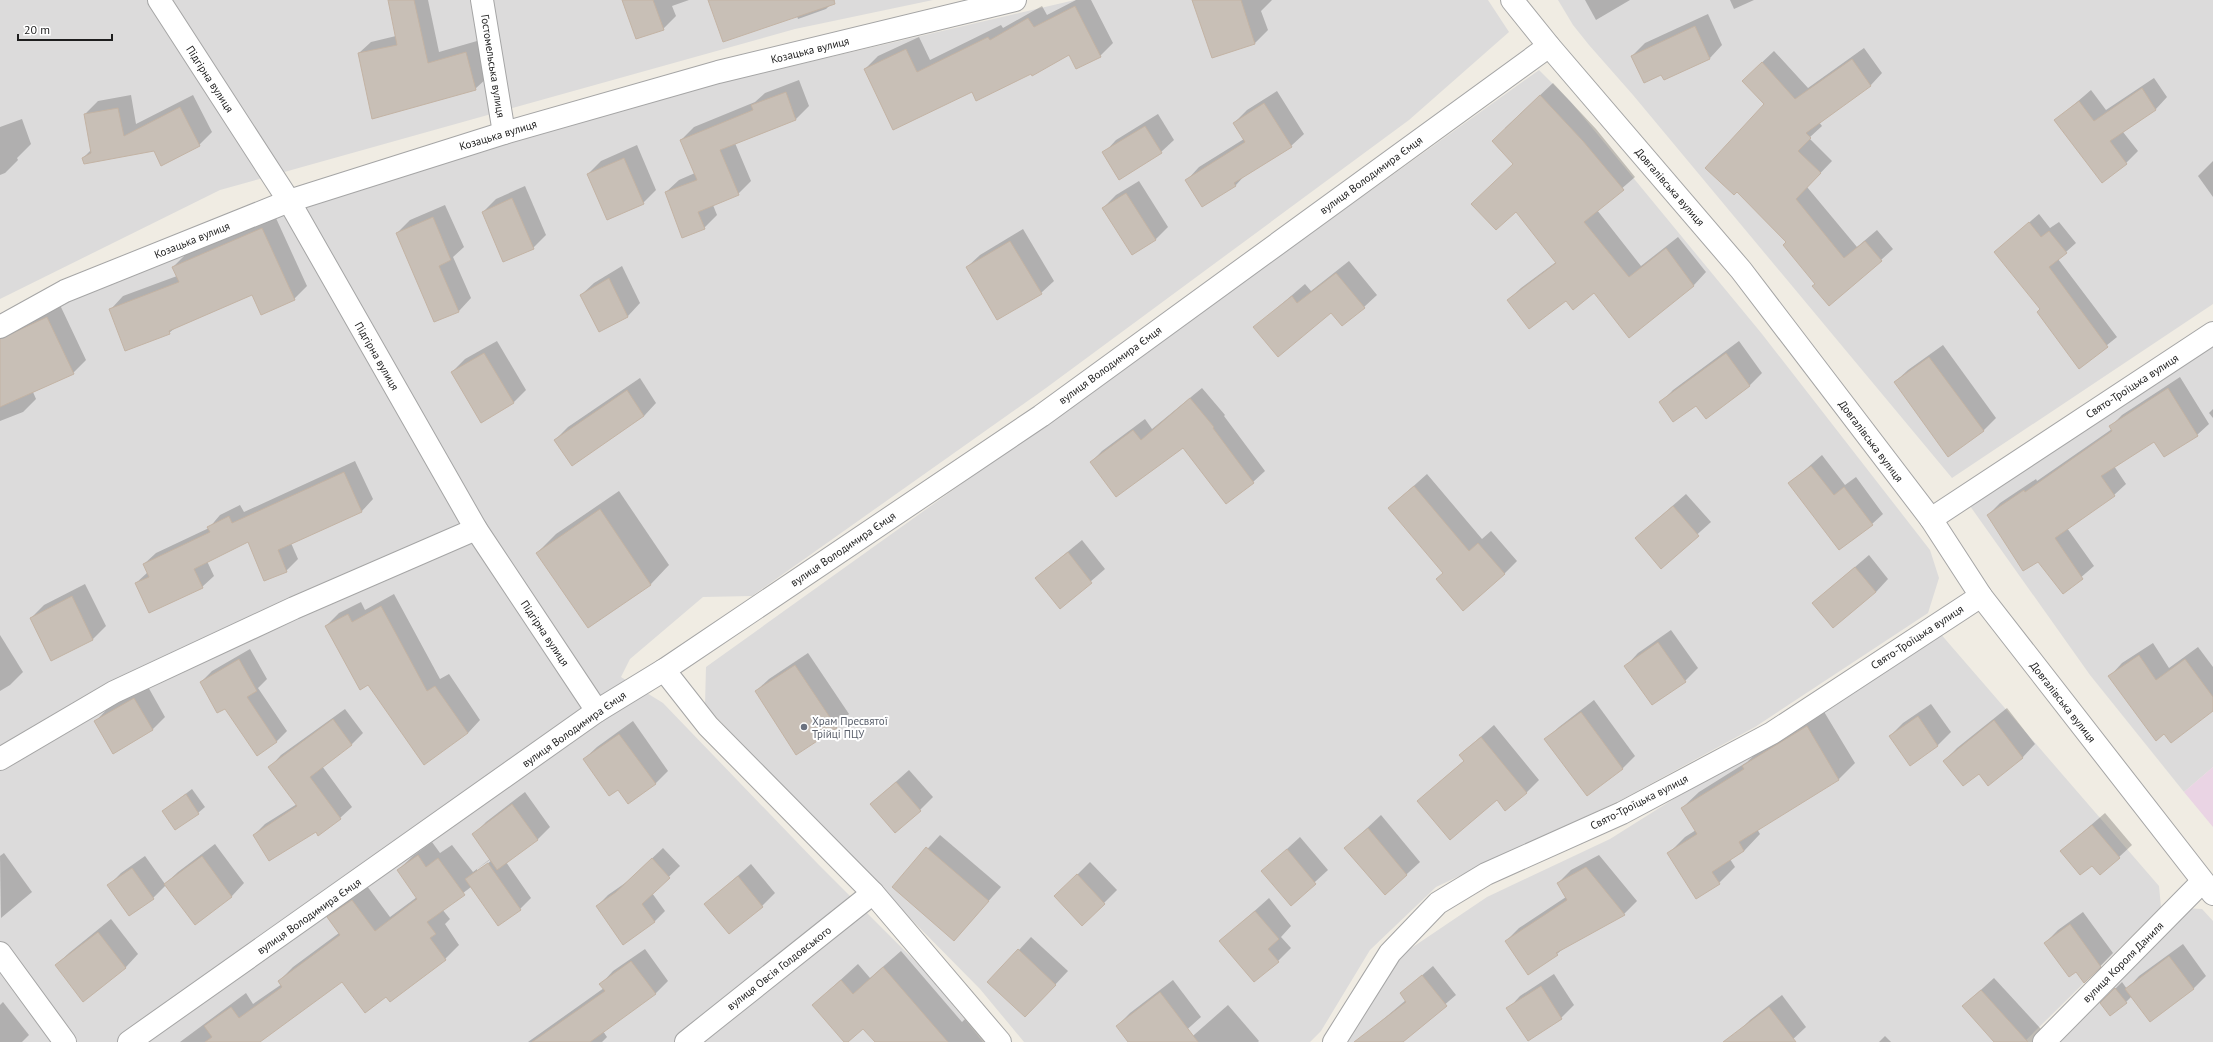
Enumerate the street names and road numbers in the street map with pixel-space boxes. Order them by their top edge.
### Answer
street label: Гостомельська вулиця [478,13,508,119]
street label: Козацька вулиця [769,34,851,66]
street label: Підгірна вулиця [183,43,237,115]
street label: Козацька вулиця [458,117,538,153]
street label: вулиця Володимира Ємця [1317,133,1425,217]
street label: Довгалівська вулиця [1632,145,1708,229]
street label: Козацька вулиця [152,218,232,262]
street label: Підгірна вулиця [352,319,402,393]
street label: вулиця Володимира Ємця [1056,323,1164,407]
street label: Свято-Троїцька вулиця [2083,351,2181,421]
street label: Довгалівська вулиця [1836,397,1906,485]
street label: вулиця Володимира Ємця [788,509,898,589]
street label: Підгірна вулиця [518,597,572,669]
street label: Свято-Троїцька вулиця [1868,602,1966,672]
street label: Довгалівська вулиця [2027,659,2099,745]
street label: вулиця Володимира Ємця [519,688,629,770]
street label: Свято-Троїцька вулиця [1588,771,1690,833]
street label: вулиця Володимира Ємця [254,875,364,957]
street label: вулиця Короля Даниля [2080,919,2166,1005]
street label: вулиця Овсія Голдовського [724,923,834,1013]

